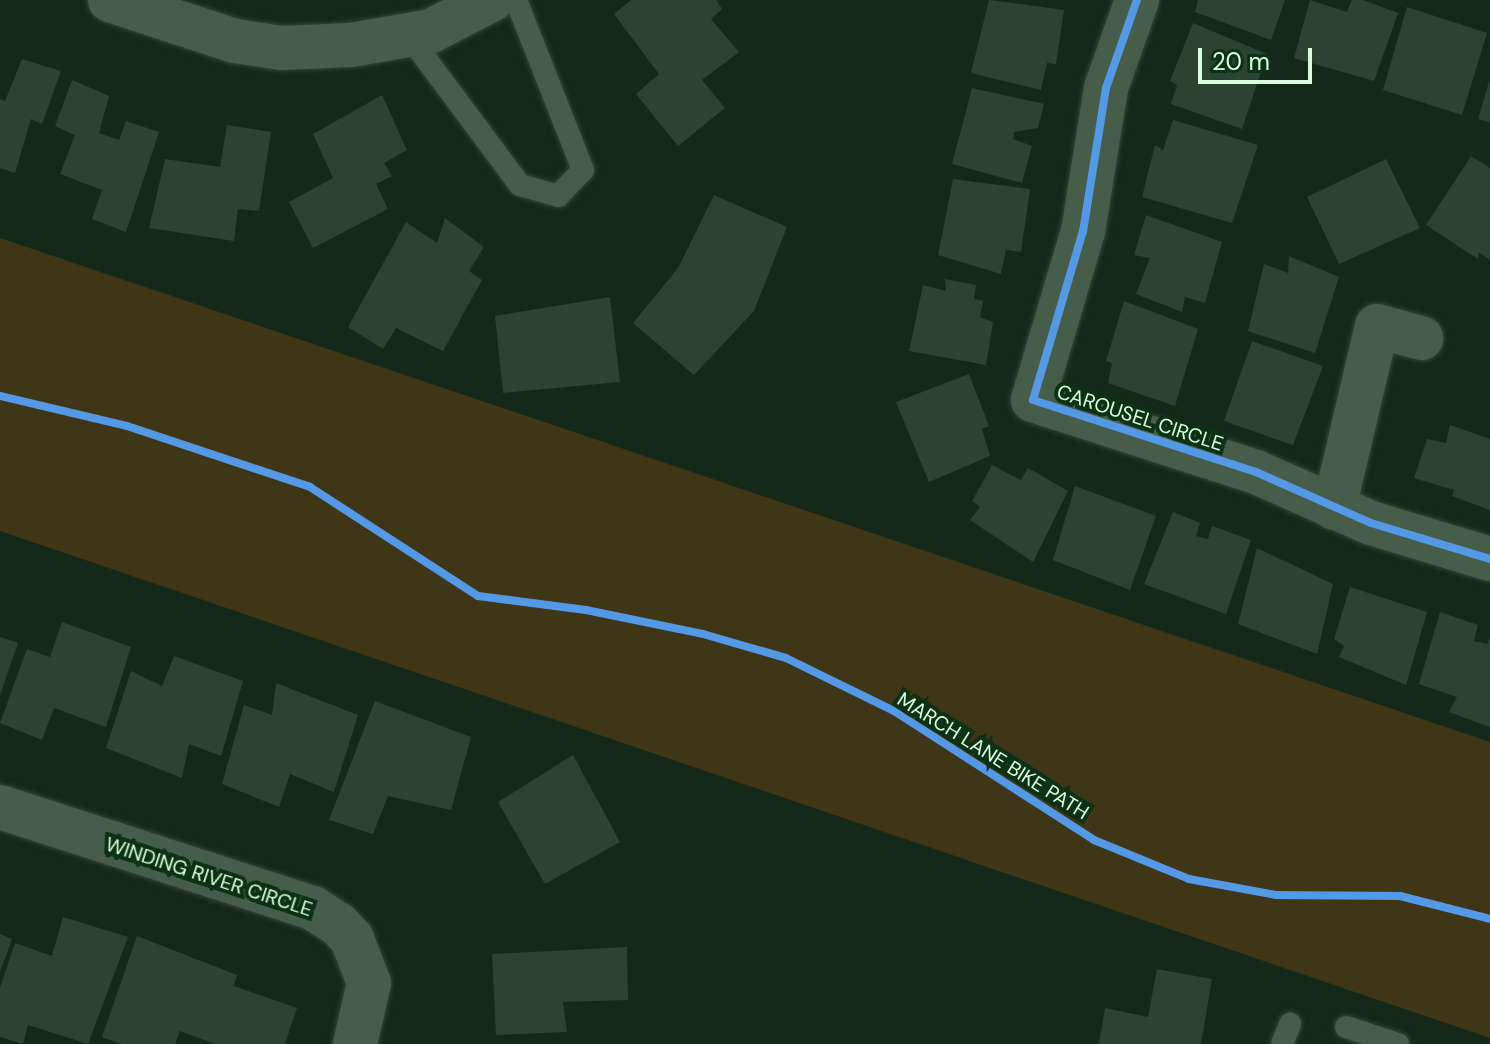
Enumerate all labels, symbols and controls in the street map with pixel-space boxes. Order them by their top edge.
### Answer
scale bar [1202,32,1316,82]
text: 20 m [1212,46,1270,77]
street label: CAROUSEL CIRCLE [1054,380,1226,456]
street label: MARCH LANE BIKE PATH [893,687,1093,825]
street label: WINDING RIVER CIRCLE [103,832,315,922]

